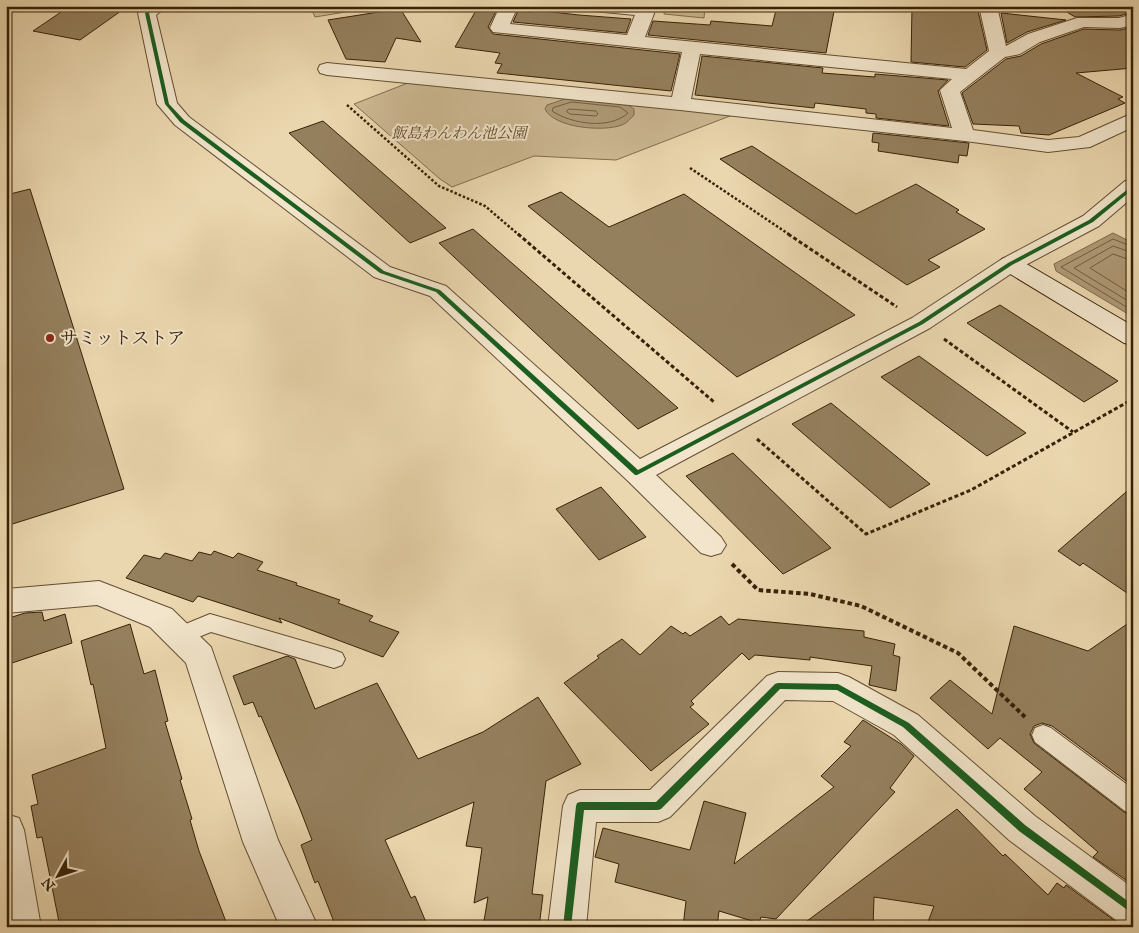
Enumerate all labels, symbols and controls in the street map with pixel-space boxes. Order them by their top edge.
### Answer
park label: 飯島わんわん池公園 [391,124,529,142]
place label: サミットストア [60,327,185,349]
marker: サミットストア [44,332,56,344]
north arrow [32,850,82,900]
text: N [38,874,59,894]

